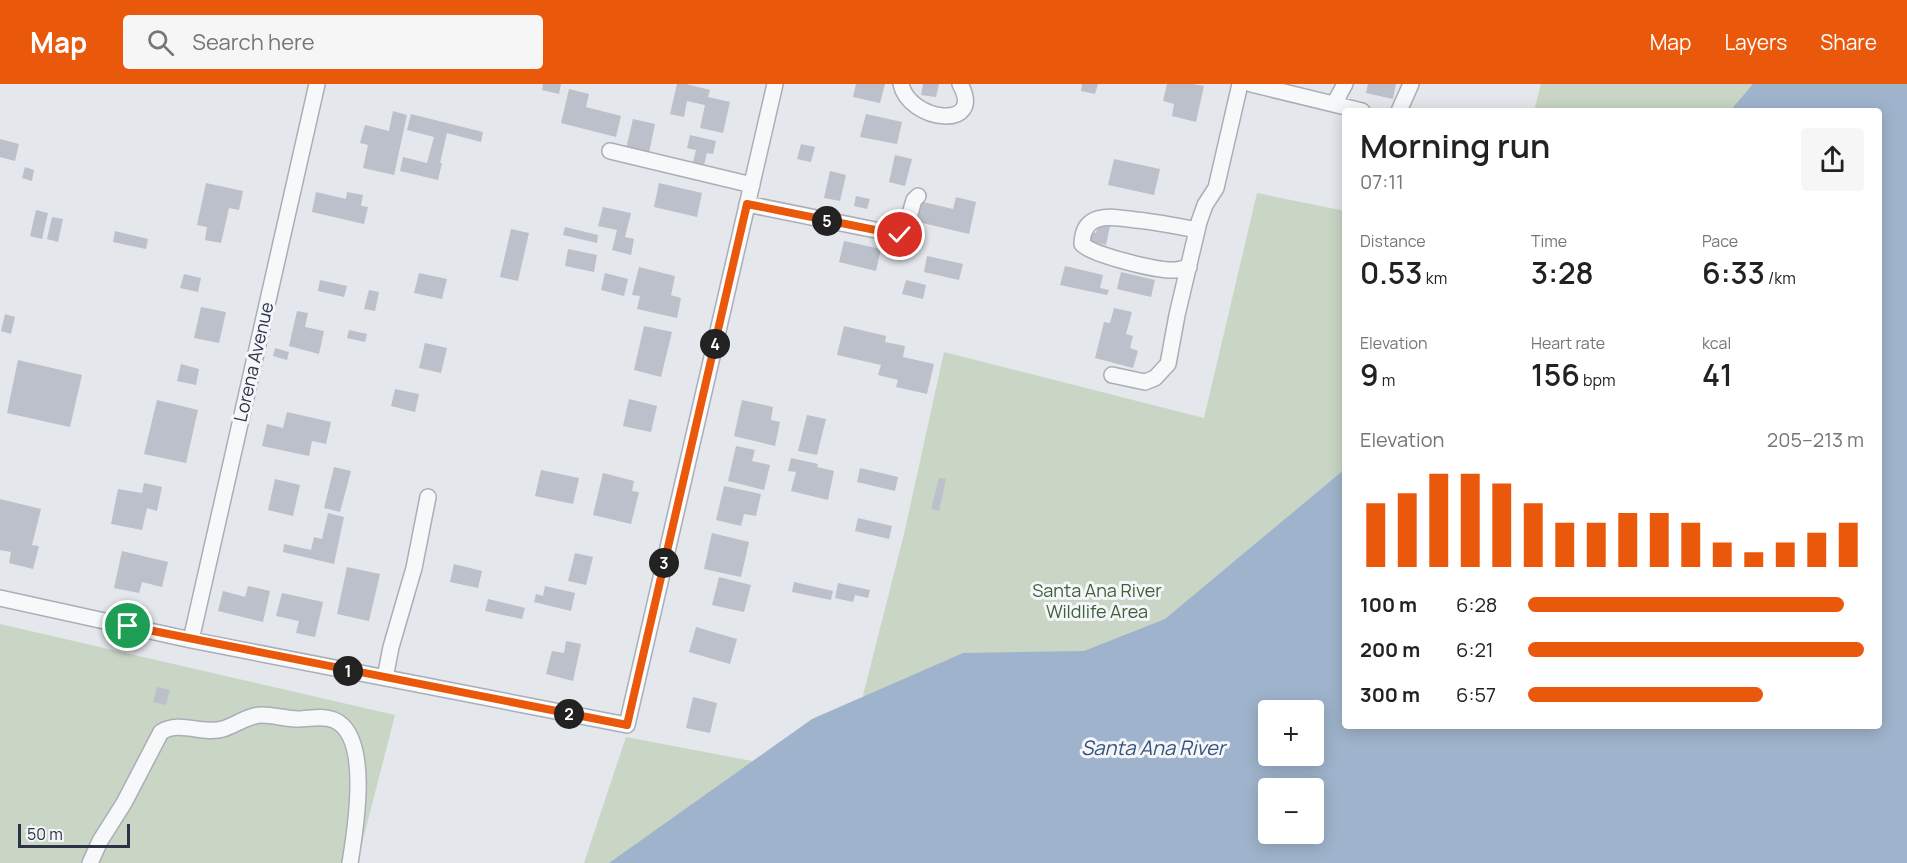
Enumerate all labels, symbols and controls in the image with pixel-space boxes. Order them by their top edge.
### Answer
search box [123,15,543,69]
text: Map [30,23,87,61]
icon: search [144,26,177,59]
text: Search here [192,27,315,57]
text: Map [1650,28,1691,56]
text: Layers [1724,28,1787,56]
text: Share [1820,28,1877,56]
text: Morning run [1360,123,1550,168]
button: share [1801,128,1864,191]
text: 07:11 [1360,168,1404,195]
pin: 5 [812,206,842,236]
pin [874,209,925,260]
text: 5 [822,210,832,232]
icon: check [883,218,916,251]
text: Distance [1360,230,1426,252]
text: Time [1531,230,1567,252]
text: Pace [1702,230,1738,252]
text: 0.53 [1360,252,1423,293]
text: 3:28 [1531,252,1594,293]
text: 6:33 [1702,252,1765,293]
text: km [1423,267,1447,289]
text: /km [1765,267,1796,289]
street label: Lorena Avenue [228,299,278,424]
pin: 4 [700,329,730,359]
text: Elevation [1360,332,1428,354]
text: Heart rate [1531,332,1605,354]
text: kcal [1702,332,1731,354]
text: 4 [710,333,720,355]
text: 9 [1360,354,1379,395]
text: 156 [1531,354,1580,395]
text: 41 [1702,354,1733,395]
text: m [1379,369,1395,391]
text: bpm [1580,369,1616,391]
text: Elevation [1360,426,1444,453]
text: 205–213 m [1767,426,1864,453]
pin: 3 [649,548,679,578]
text: 3 [659,552,669,574]
park label: Santa Ana River Wildlife Area [1032,578,1162,623]
text: 100 m [1360,591,1417,618]
text: 6:28 [1456,591,1497,618]
pin [102,600,153,651]
icon: arrive [111,609,144,642]
text: 200 m [1360,636,1420,663]
text: 6:21 [1456,636,1494,663]
pin: 1 [333,656,363,686]
text: 1 [344,660,352,682]
text: 300 m [1360,681,1420,708]
text: 6:57 [1456,681,1496,708]
pin: 2 [554,699,584,729]
map controls [1258,700,1324,844]
button: + [1258,700,1324,766]
text: 2 [564,703,574,725]
water label: Santa Ana River [1081,734,1228,761]
button: − [1258,778,1324,844]
scale bar [18,821,130,848]
text: 50 m [27,823,63,845]

